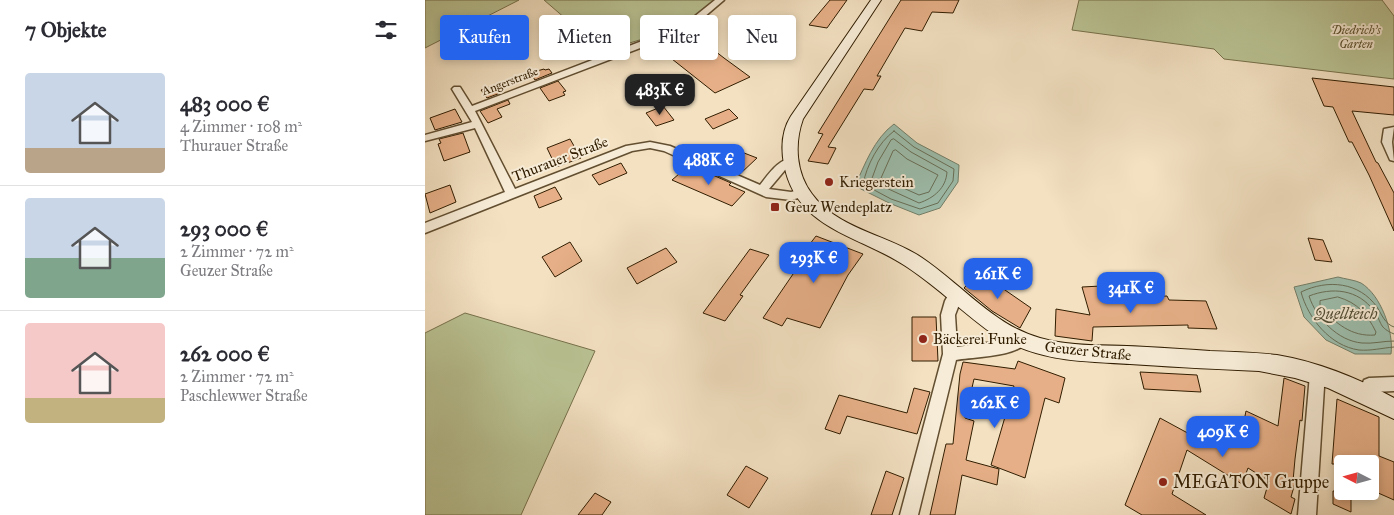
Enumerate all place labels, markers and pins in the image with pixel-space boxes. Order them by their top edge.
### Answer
pin: 483K € [619,74,701,116]
pin: 488K € [668,144,750,186]
place label: Kriegerstein [839,173,914,191]
marker: Kriegerstein [823,176,835,188]
place label: Geuz Wendeplatz [785,198,892,216]
marker: Geuz Wendeplatz [769,201,781,213]
pin: 293K € [773,242,855,284]
pin: 261K € [957,258,1039,300]
pin: 341K € [1090,272,1172,314]
place label: Bäckerei Funke [933,330,1027,348]
marker: Bäckerei Funke [917,333,929,345]
pin: 262K € [954,386,1036,429]
pin: 409K € [1182,416,1264,458]
place label: MEGATON Gruppe [1173,471,1329,493]
marker: MEGATON Gruppe [1157,476,1169,488]

